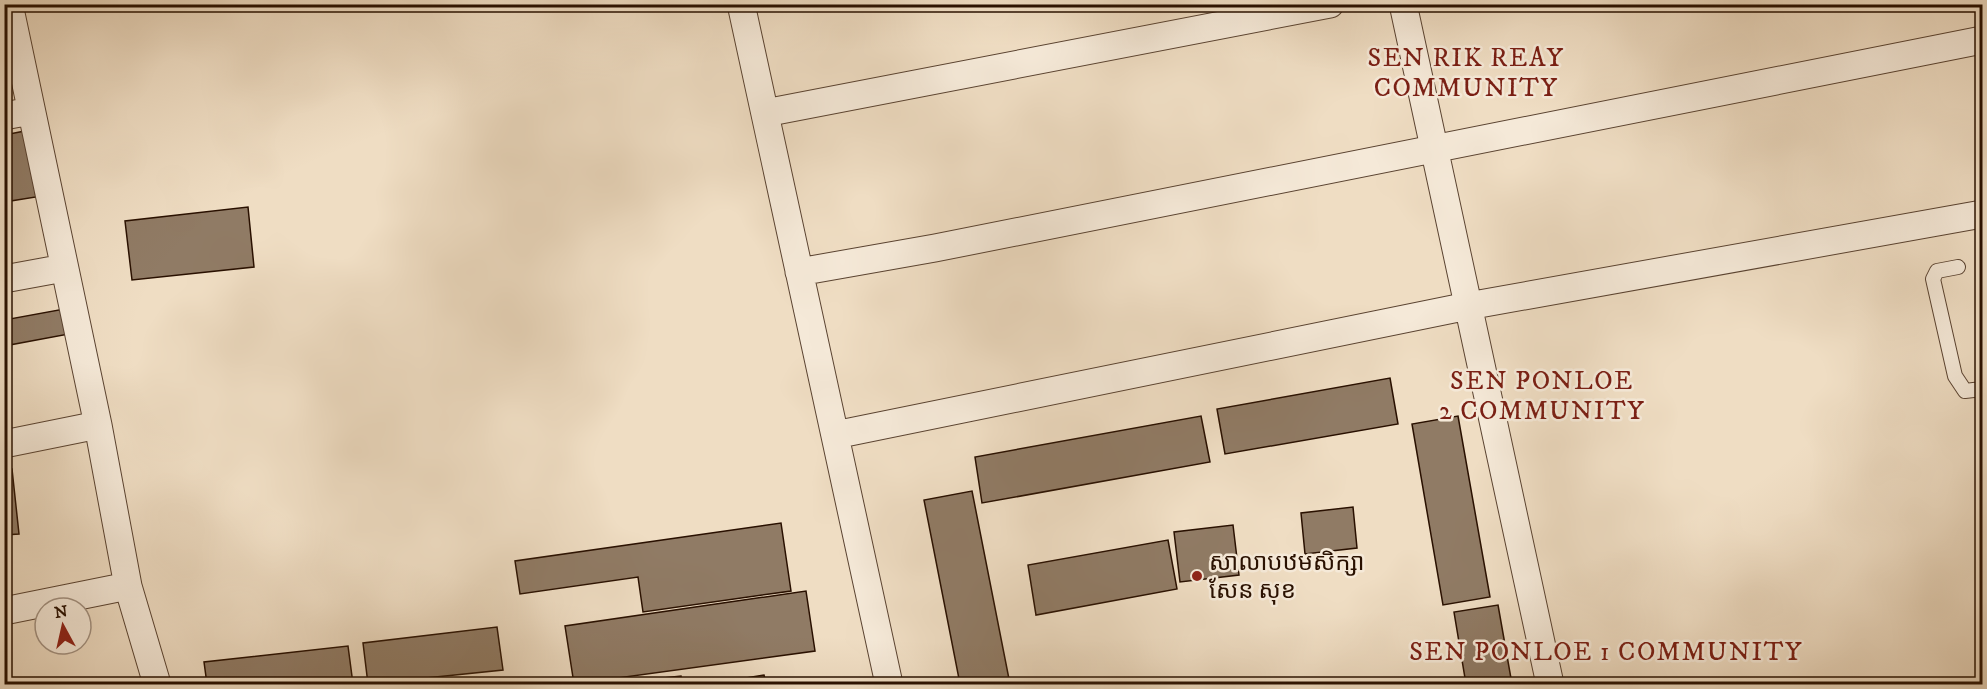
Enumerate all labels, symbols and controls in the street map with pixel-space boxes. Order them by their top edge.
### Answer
district label: SEN RIK REAY COMMUNITY [1368,42,1564,105]
district label: SEN PONLOE 2 COMMUNITY [1439,365,1645,428]
place label: សាលាបឋមសិក្សា សែន សុខ [1209,548,1365,606]
marker: សាលាបឋមសិក្សា សែន សុខ [1190,569,1204,583]
north arrow [33,596,93,656]
text: N [53,601,69,623]
district label: SEN PONLOE 1 COMMUNITY [1409,636,1803,669]

